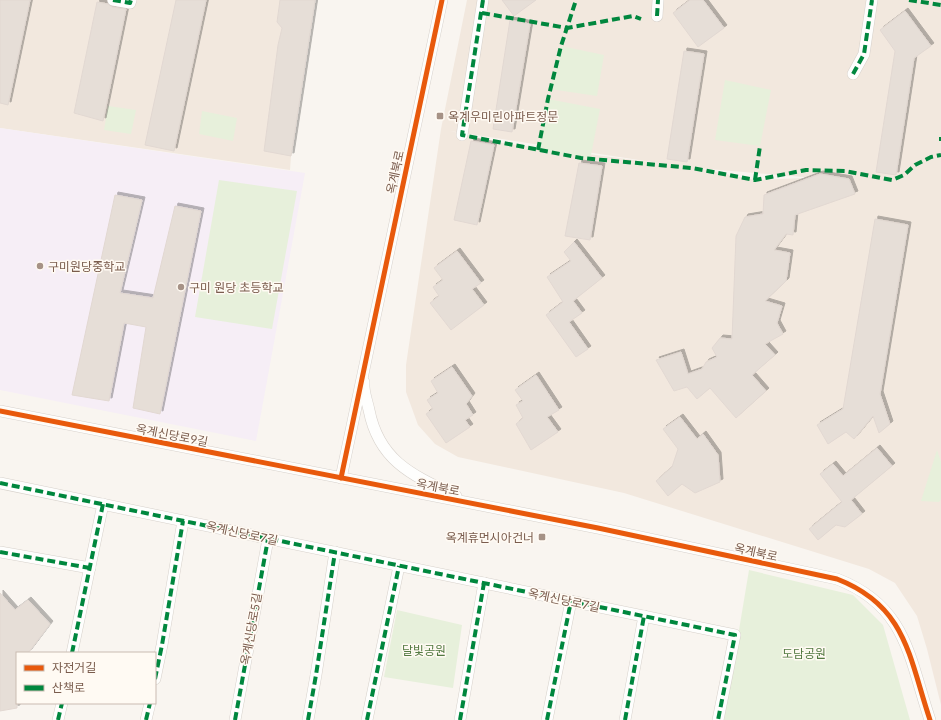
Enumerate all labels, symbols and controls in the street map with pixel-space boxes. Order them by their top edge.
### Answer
place label: 옥계우미린아파트정문 [448,109,558,124]
marker: 옥계우미린아파트정문 [435,111,445,121]
street label: 옥계북로 [383,149,407,195]
place label: 구미원당중학교 [48,259,125,274]
marker: 구미원당중학교 [35,261,45,271]
place label: 구미 원당 초등학교 [189,280,283,295]
marker: 구미 원당 초등학교 [176,282,186,292]
street label: 옥계신당로9길 [135,421,209,449]
street label: 옥계북로 [415,475,461,499]
street label: 옥계신당로7길 [205,518,279,548]
place label: 옥계휴먼시아건너 [446,530,534,545]
marker: 옥계휴먼시아건너 [537,532,547,542]
street label: 옥계북로 [733,540,779,564]
street label: 옥계신당로7길 [527,585,601,615]
street label: 옥계신당로5길 [237,592,265,666]
park label: 달빛공원 [402,643,446,658]
park label: 도담공원 [782,646,826,661]
legend [16,652,156,704]
text: 자전거길 [52,660,96,675]
text: 산책로 [52,680,85,695]

